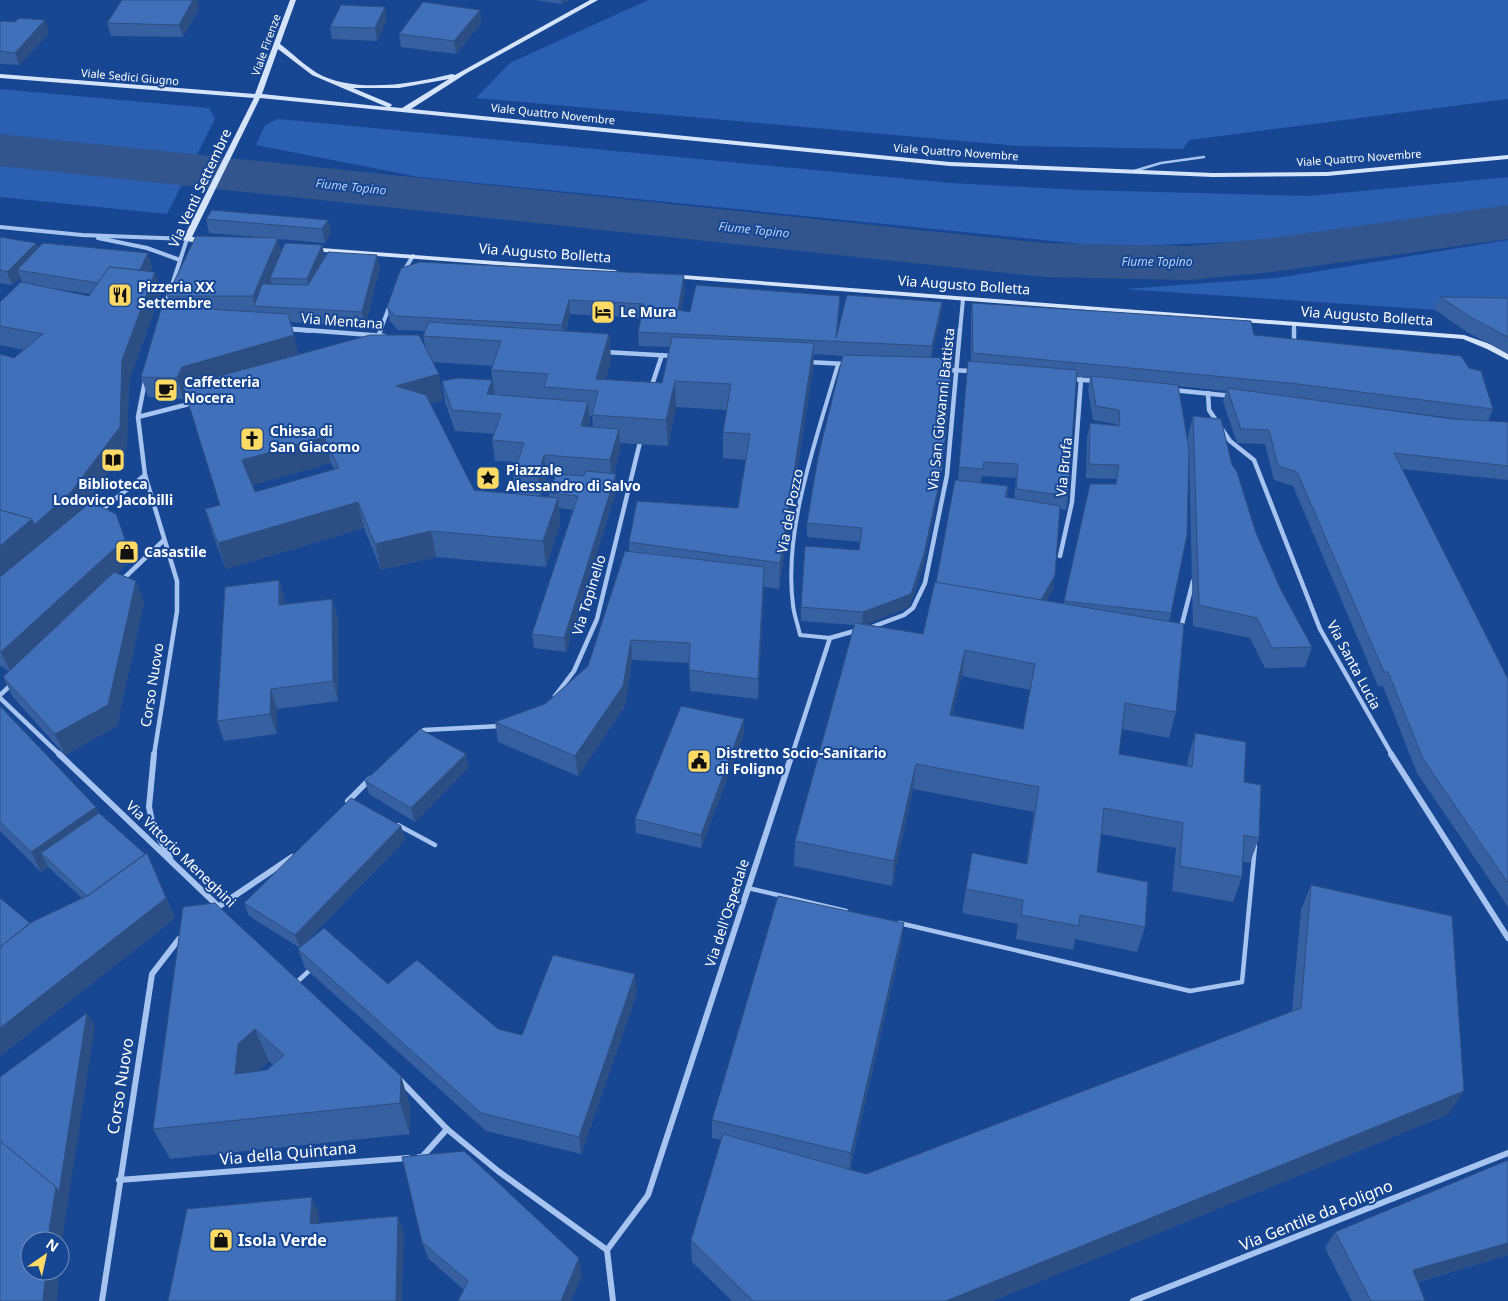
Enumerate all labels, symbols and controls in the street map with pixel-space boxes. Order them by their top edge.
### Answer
street label: Viale Firenze [247,12,284,78]
street label: Viale Sedici Giugno [80,65,180,88]
street label: Viale Quattro Novembre [490,100,616,127]
street label: Via Venti Settembre [164,125,235,250]
street label: Viale Quattro Novembre [893,140,1019,163]
street label: Viale Quattro Novembre [1296,146,1422,169]
water label: Fiume Topino [315,174,388,199]
water label: Fiume Topino [718,217,791,242]
street label: Via Augusto Bolletta [478,238,612,267]
water label: Fiume Topino [1121,253,1193,270]
street label: Via Augusto Bolletta [897,270,1031,299]
place label: Pizzeria XX Settembre [138,277,215,312]
restaurant icon: Pizzeria XX Settembre [107,282,133,308]
hotel icon: Le Mura [590,299,616,325]
street label: Via Augusto Bolletta [1300,301,1434,330]
place label: Le Mura [620,302,677,321]
street label: Via Mentana [300,308,384,333]
street label: Via San Giovanni Battista [923,327,958,491]
place label: Caffetteria Nocera [184,372,260,407]
cafe icon: Caffetteria Nocera [153,377,179,403]
place label: Chiesa di San Giacomo [270,421,360,456]
church icon: Chiesa di San Giacomo [239,426,265,452]
street label: Via Brufa [1051,436,1076,498]
library icon: Biblioteca Lodovico Jacobilli [100,447,126,473]
place label: Piazzale Alessandro di Salvo [506,460,641,495]
place icon: Piazzale Alessandro di Salvo [475,465,501,491]
street label: Via del Pozzo [772,467,807,555]
place label: Biblioteca Lodovico Jacobilli [53,474,173,509]
shop icon: Casastile [114,539,140,565]
place label: Casastile [144,542,207,561]
street label: Via Topinello [567,552,610,637]
street label: Via Santa Lucia [1323,617,1386,713]
street label: Corso Nuovo [135,641,168,728]
place label: Distretto Socio-Sanitario di Foligno [716,743,887,778]
public building icon: Distretto Socio-Sanitario di Foligno [686,748,712,774]
street label: Via Vittorio Meneghini [122,796,240,911]
street label: Via dell'Ospedale [700,856,753,969]
street label: Corso Nuovo [102,1036,138,1136]
street label: Via della Quintana [219,1136,357,1170]
street label: Via Gentile da Foligno [1236,1174,1396,1256]
shop icon: Isola Verde [208,1227,234,1253]
place label: Isola Verde [238,1229,327,1251]
north arrow [20,1231,70,1281]
text: N [43,1234,63,1256]

